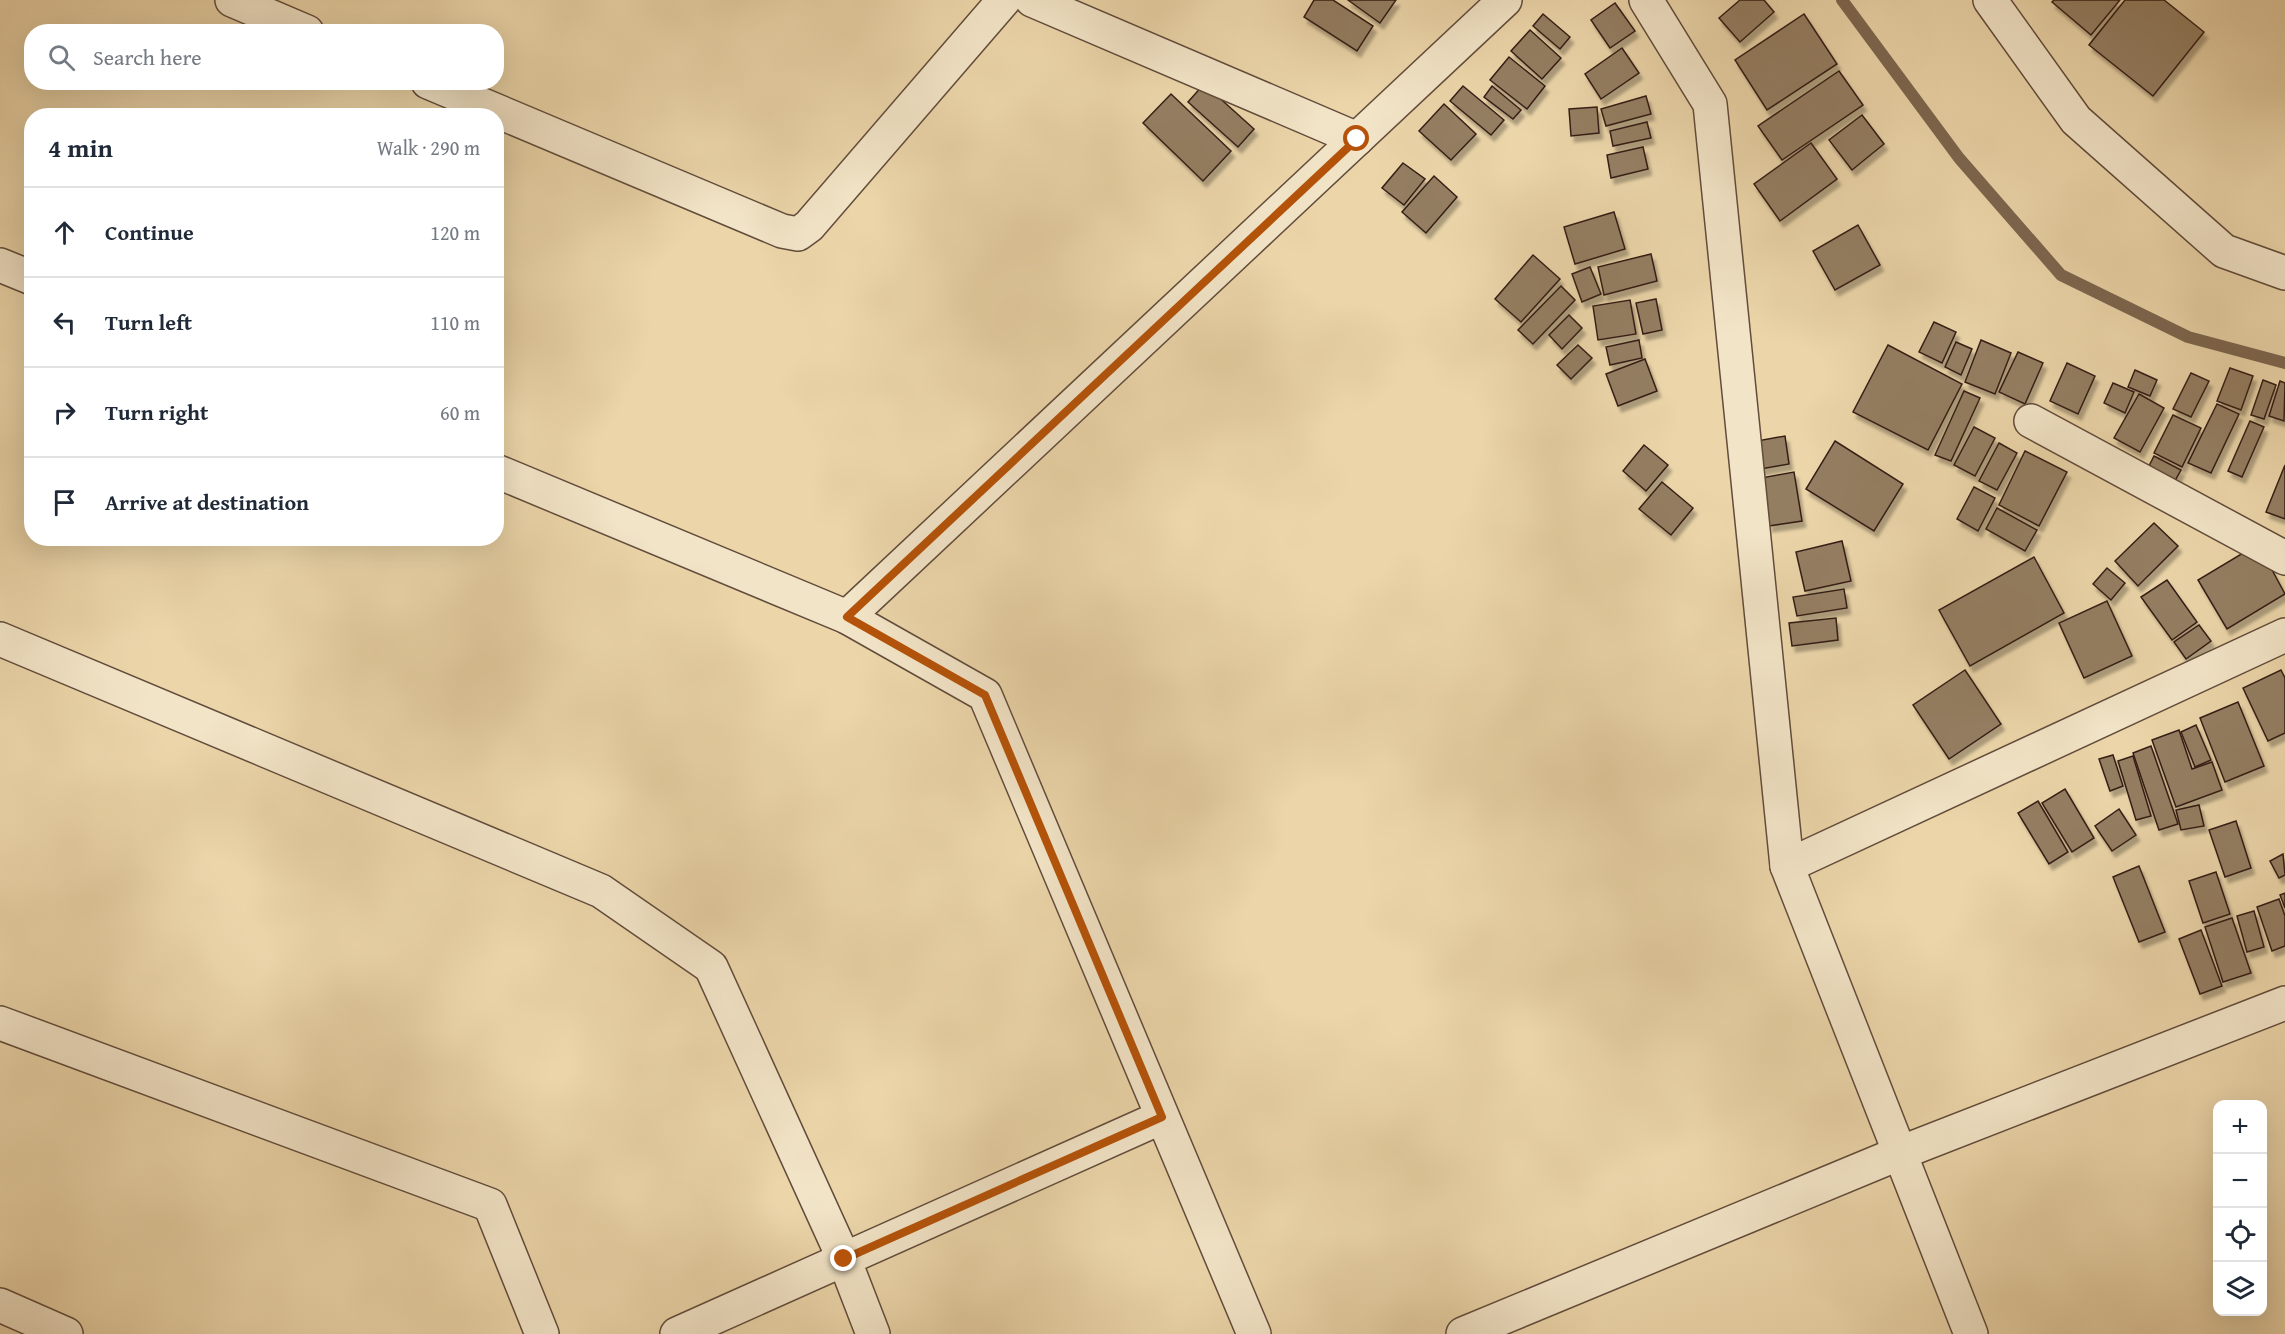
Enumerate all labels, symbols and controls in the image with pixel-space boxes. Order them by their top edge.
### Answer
search box [24,24,504,90]
icon: search [45,41,78,74]
text: Search here [93,41,202,73]
route start [1343,125,1369,151]
text: 4 min [48,128,113,167]
text: Walk · 290 m [377,133,480,162]
icon: ahead [48,216,81,249]
text: Continue [105,216,194,248]
text: 120 m [430,218,480,247]
icon: left [48,306,81,339]
text: Turn left [105,306,192,338]
text: 110 m [430,308,480,337]
icon: right [48,396,81,429]
text: Turn right [105,396,208,428]
text: 60 m [440,398,480,427]
icon: arrive [48,486,81,519]
text: Arrive at destination [105,486,309,518]
map controls [2213,1100,2267,1316]
button: + [2213,1100,2267,1154]
button: − [2213,1154,2267,1208]
button: locate [2213,1208,2267,1262]
route end [830,1245,856,1271]
button: layers [2213,1262,2267,1316]

